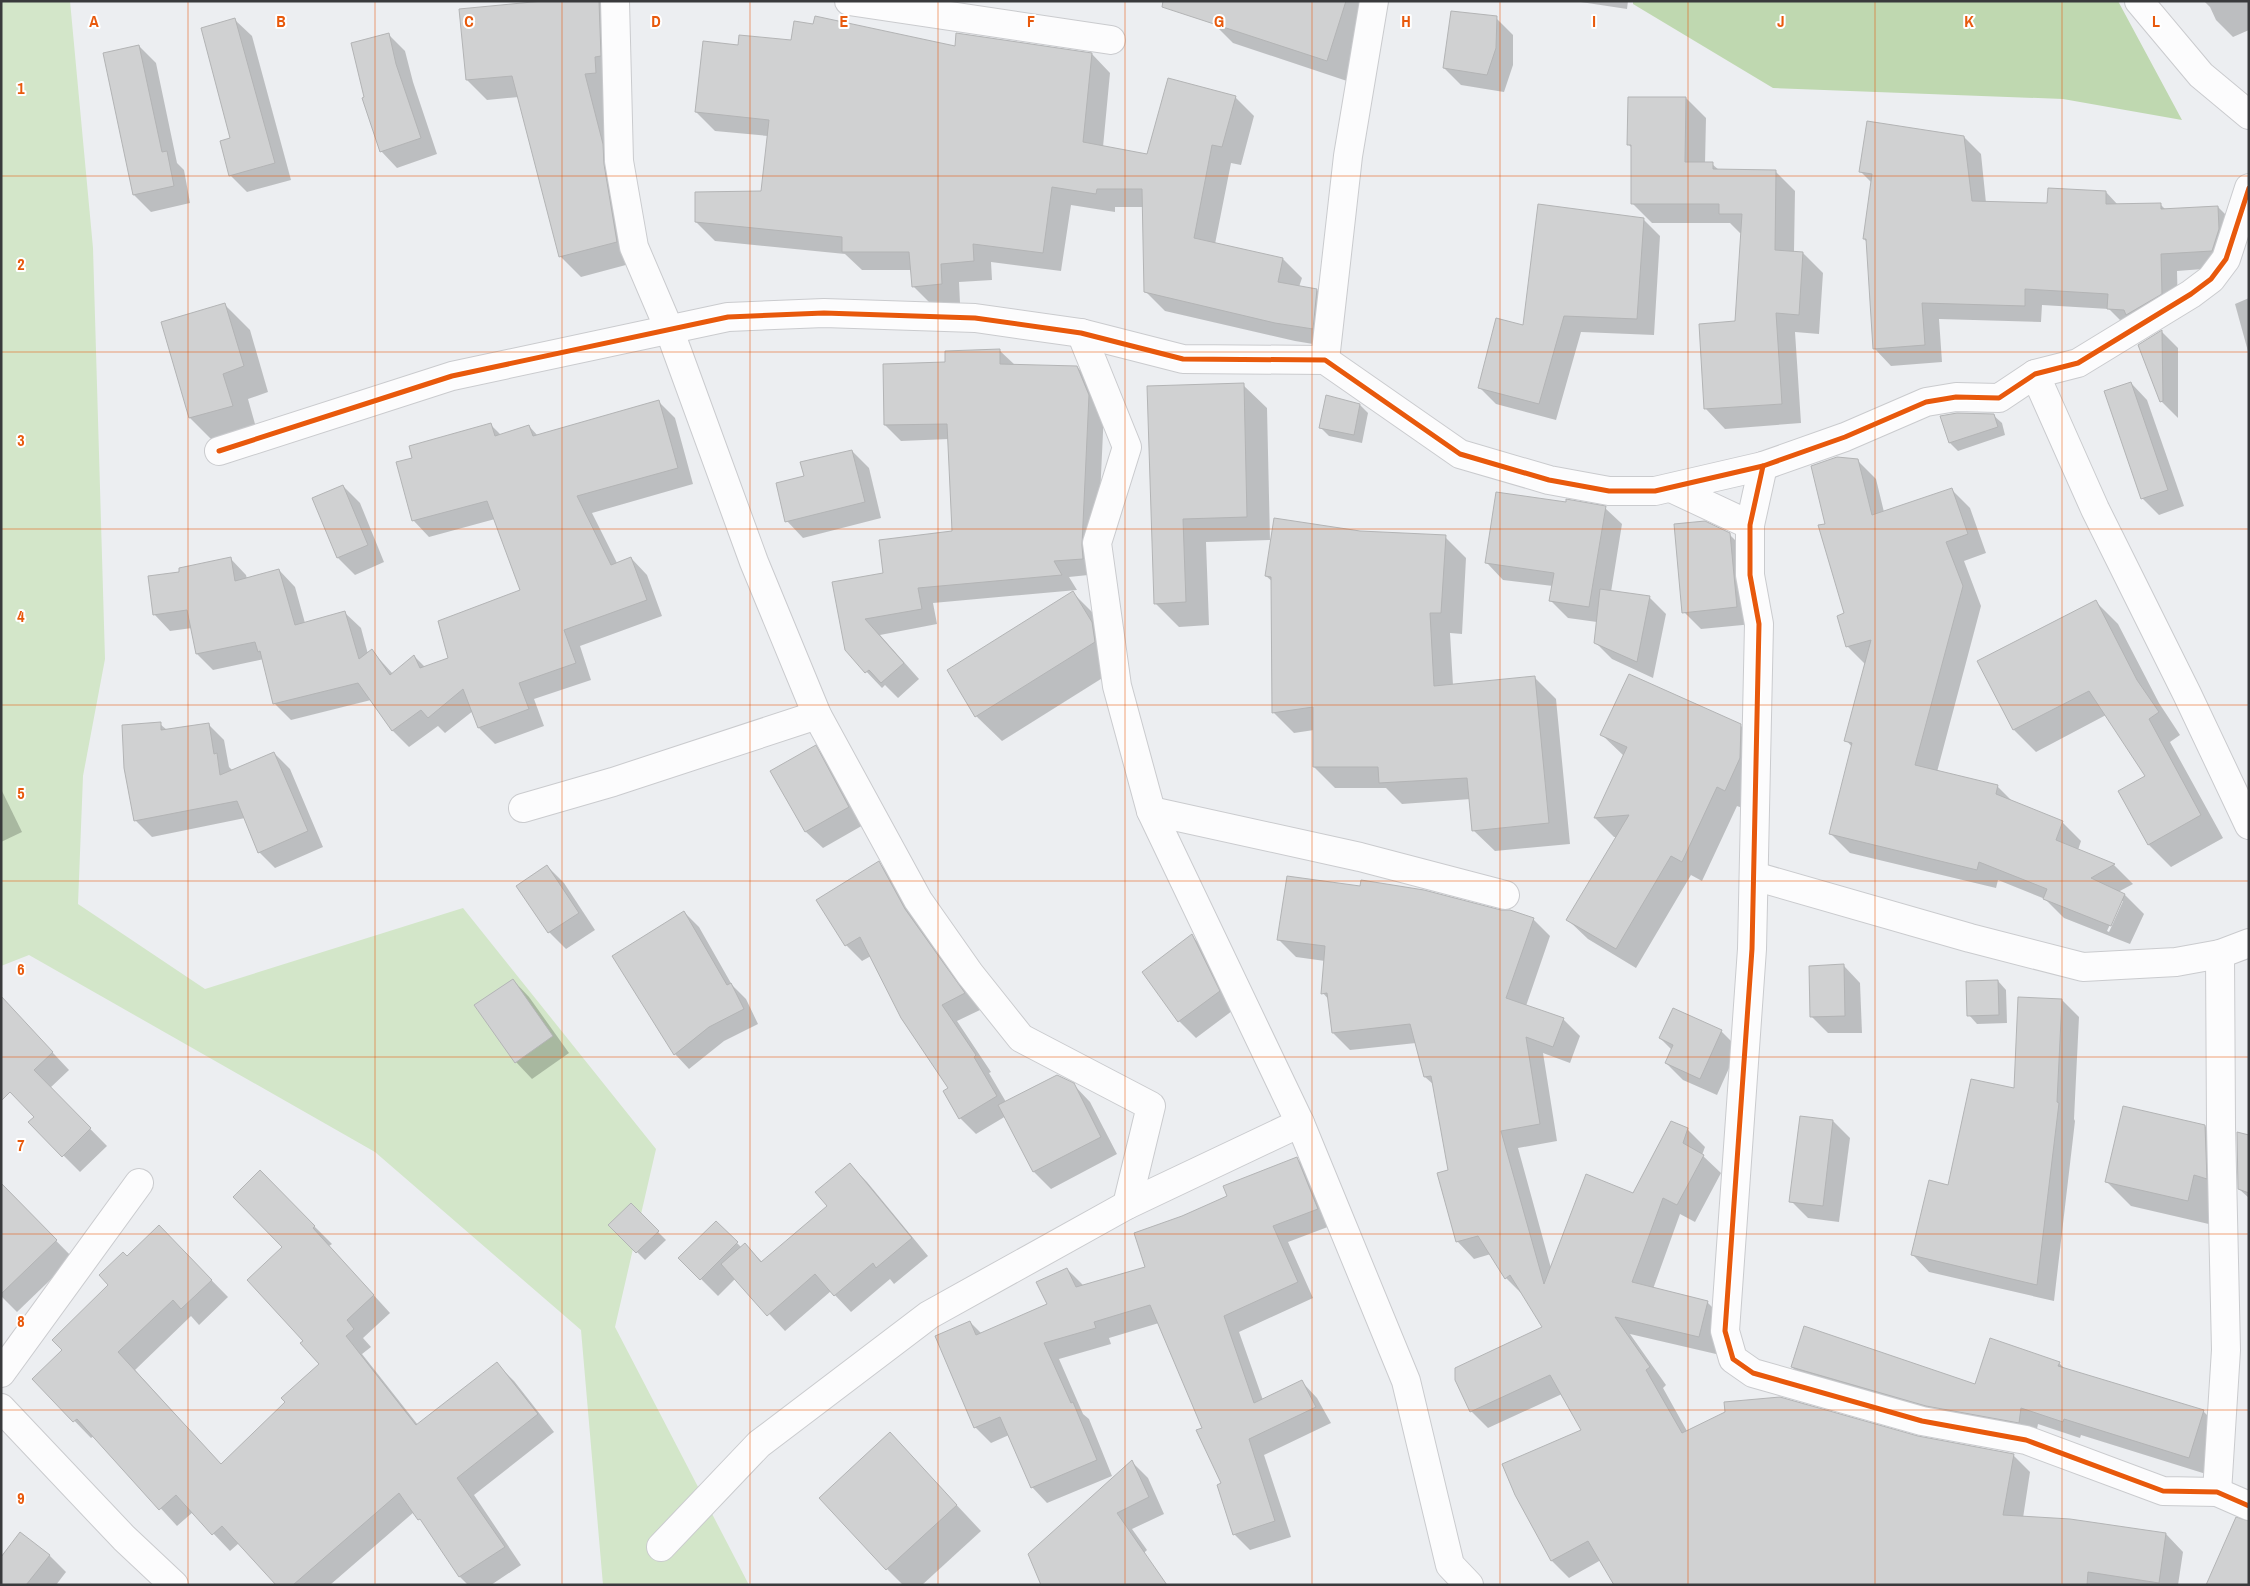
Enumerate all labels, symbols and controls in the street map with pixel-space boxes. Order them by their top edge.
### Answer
text: A [89,10,99,32]
text: B [276,10,286,32]
text: C [464,10,474,32]
text: D [651,10,661,32]
text: E [840,10,849,32]
text: F [1027,10,1035,32]
text: G [1214,10,1224,32]
text: H [1401,10,1411,32]
text: I [1592,10,1596,32]
text: J [1777,10,1785,32]
text: K [1964,10,1974,32]
text: L [2152,10,2160,32]
text: 1 [17,77,25,99]
text: 2 [17,253,25,275]
text: 3 [17,429,25,451]
text: 4 [17,605,25,627]
text: 5 [17,782,25,804]
text: 6 [17,958,25,980]
text: 7 [17,1134,25,1156]
text: 8 [17,1310,25,1332]
text: 9 [17,1487,25,1509]

